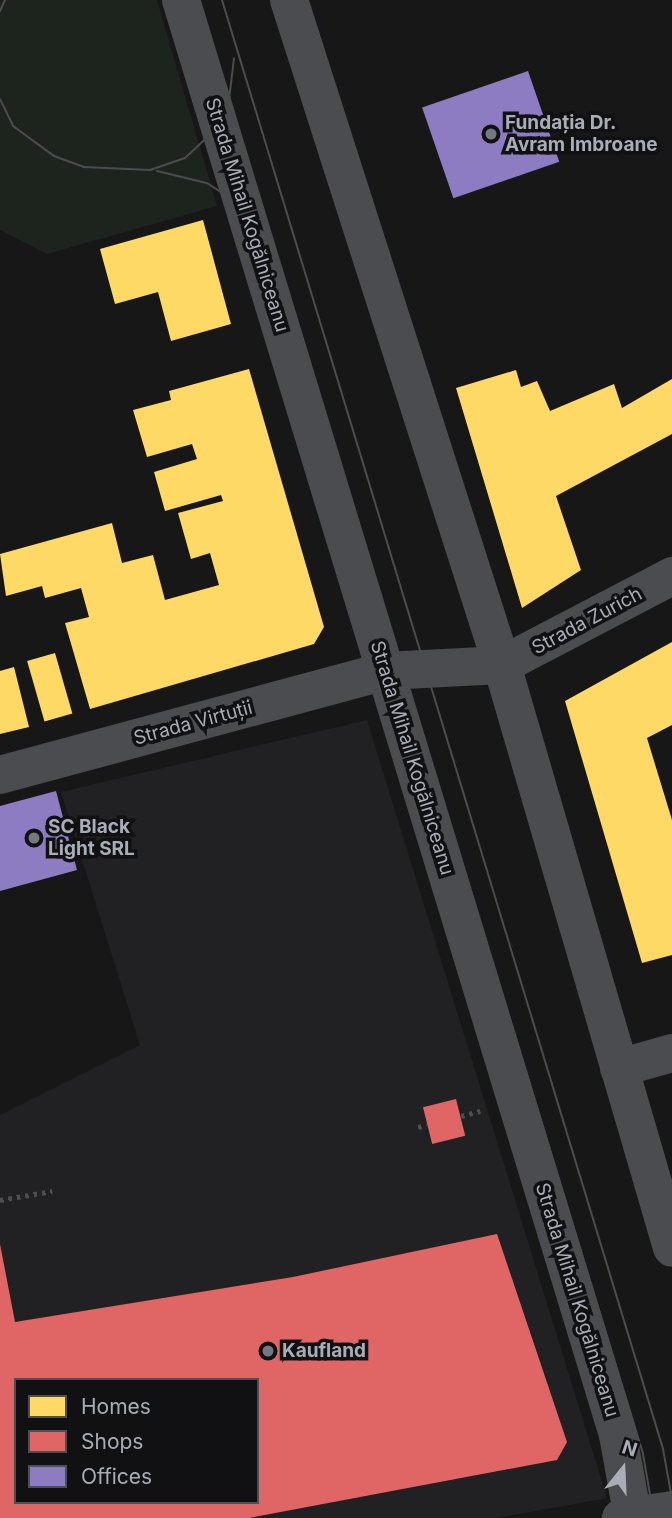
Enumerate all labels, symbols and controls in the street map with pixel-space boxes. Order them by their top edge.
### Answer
street label: Strada Mihail Kogălniceanu [201,95,293,335]
place label: Fundația Dr. Avram Imbroane [505,112,658,156]
marker: Fundația Dr. Avram Imbroane [483,126,499,142]
street label: Strada Zurich [528,582,646,660]
street label: Strada Mihail Kogălniceanu [366,638,458,878]
street label: Strada Virtuții [131,696,255,750]
place label: SC Black Light SRL [48,816,135,860]
marker: SC Black Light SRL [26,830,42,846]
street label: Strada Mihail Kogălniceanu [531,1180,623,1420]
place label: Kaufland [282,1340,366,1362]
marker: Kaufland [260,1343,276,1359]
legend [14,1378,259,1504]
text: Homes [81,1394,151,1419]
text: Shops [81,1429,143,1454]
north arrow [588,1434,658,1504]
text: N [619,1435,640,1462]
text: Offices [81,1464,152,1489]

